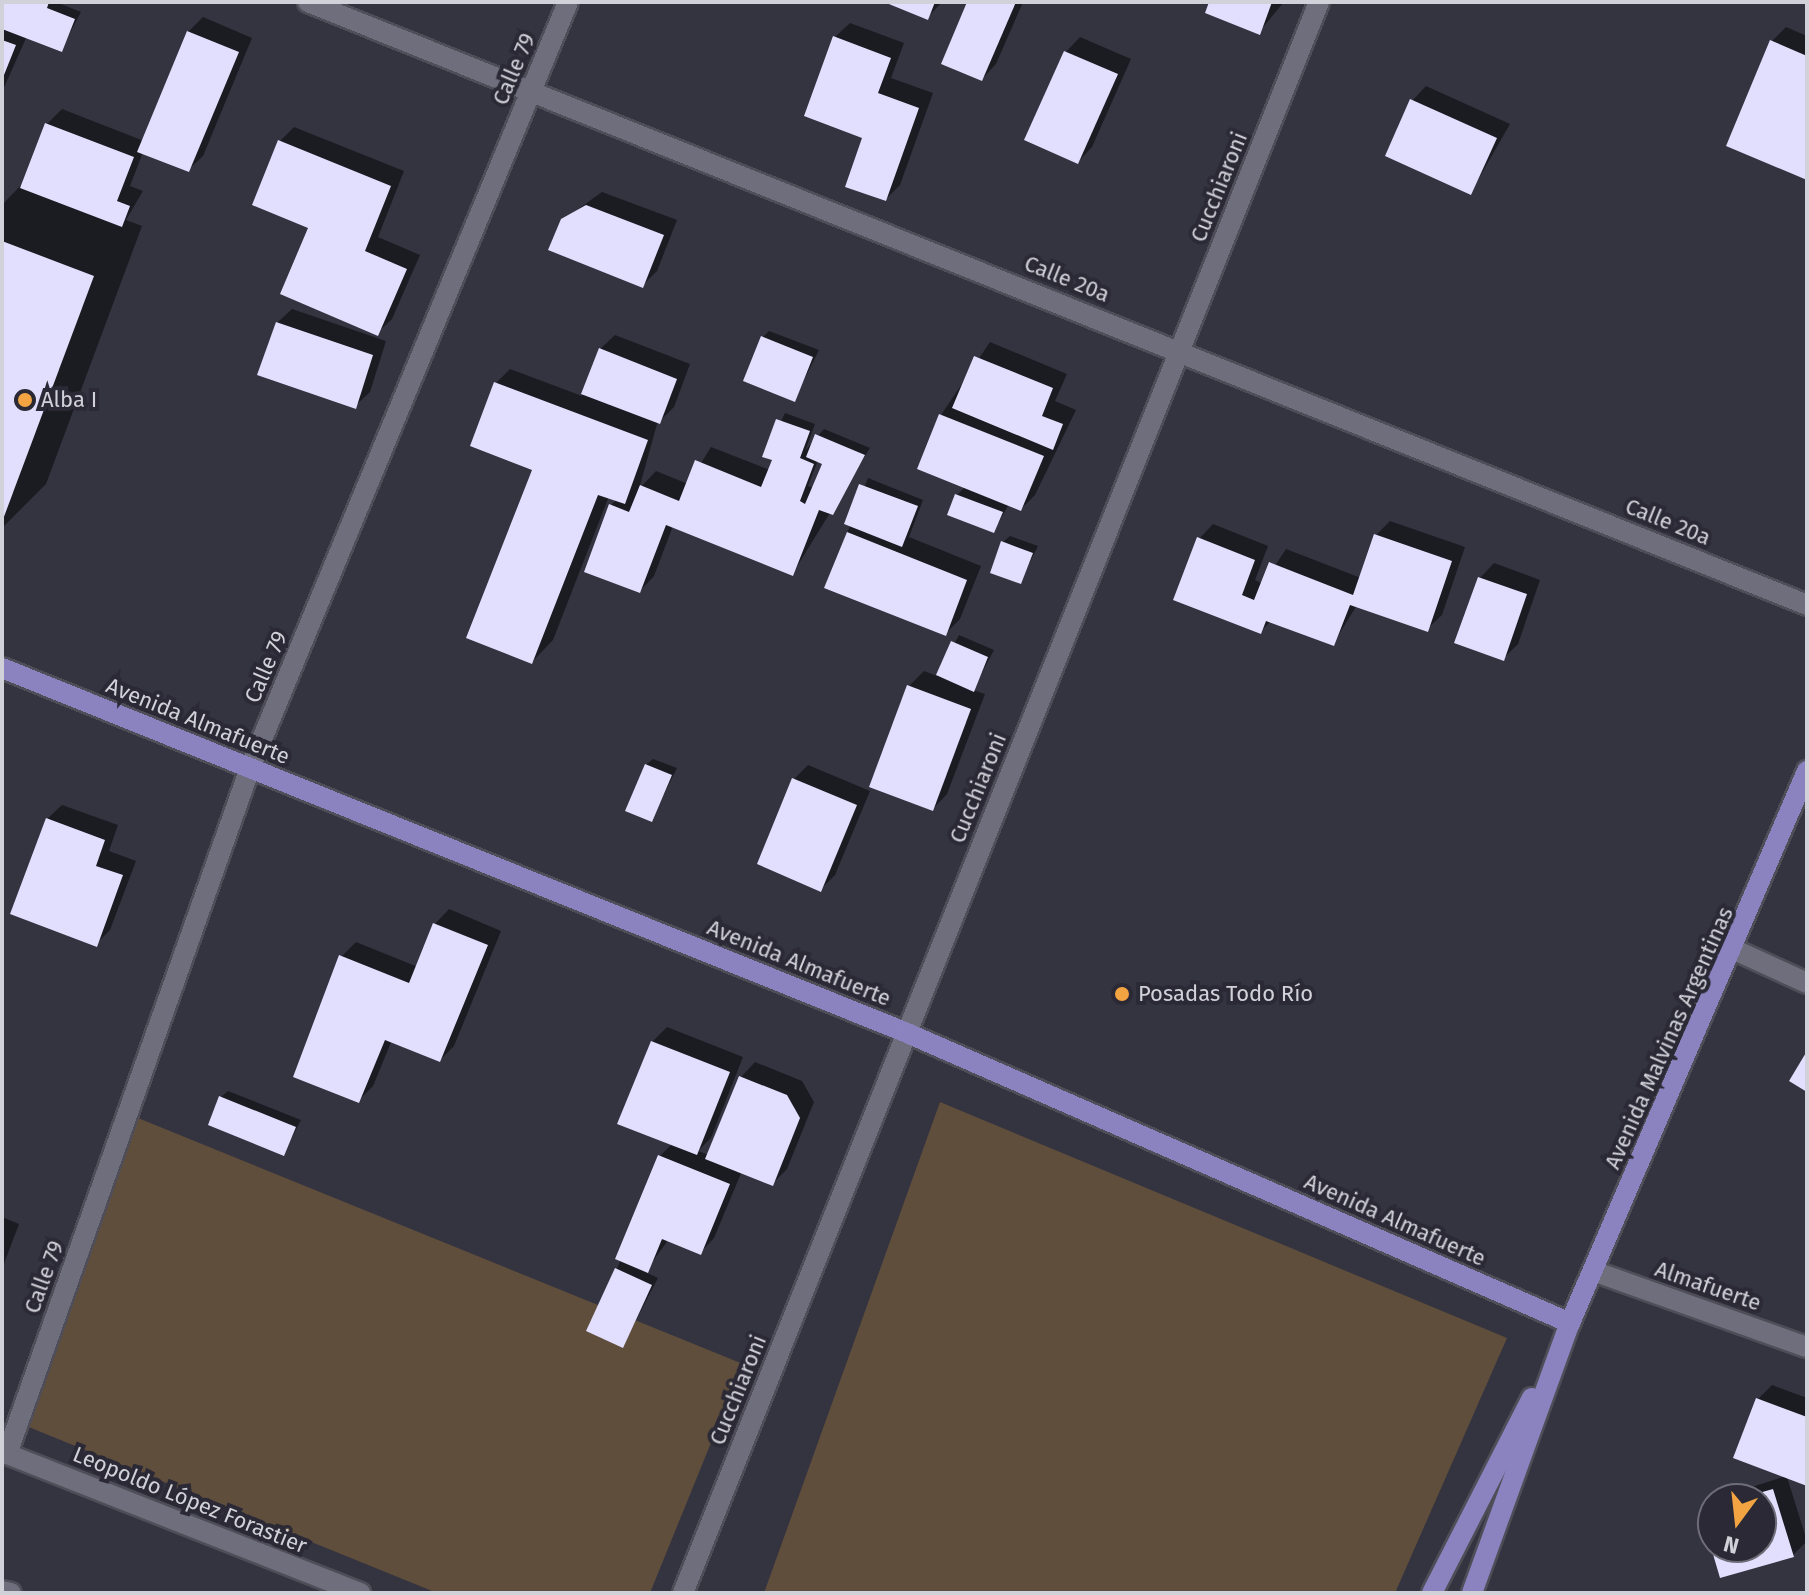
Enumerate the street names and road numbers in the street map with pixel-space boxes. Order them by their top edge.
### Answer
street label: Calle 79 [487,29,541,109]
street label: Cucchiaroni [1185,128,1253,246]
street label: Calle 20a [1021,250,1113,308]
street label: Calle 20a [1622,493,1714,551]
street label: Calle 79 [239,627,293,707]
street label: Avenida Almafuerte [102,672,294,770]
street label: Cucchiaroni [944,729,1012,847]
street label: Avenida Malvinas Argentinas [1599,903,1739,1173]
street label: Avenida Almafuerte [703,914,895,1012]
street label: Avenida Almafuerte [1300,1168,1490,1272]
street label: Calle 79 [19,1237,69,1317]
street label: Almafuerte [1652,1256,1764,1316]
street label: Cucchiaroni [704,1331,772,1449]
street label: Leopoldo López Forastier [69,1441,311,1559]

